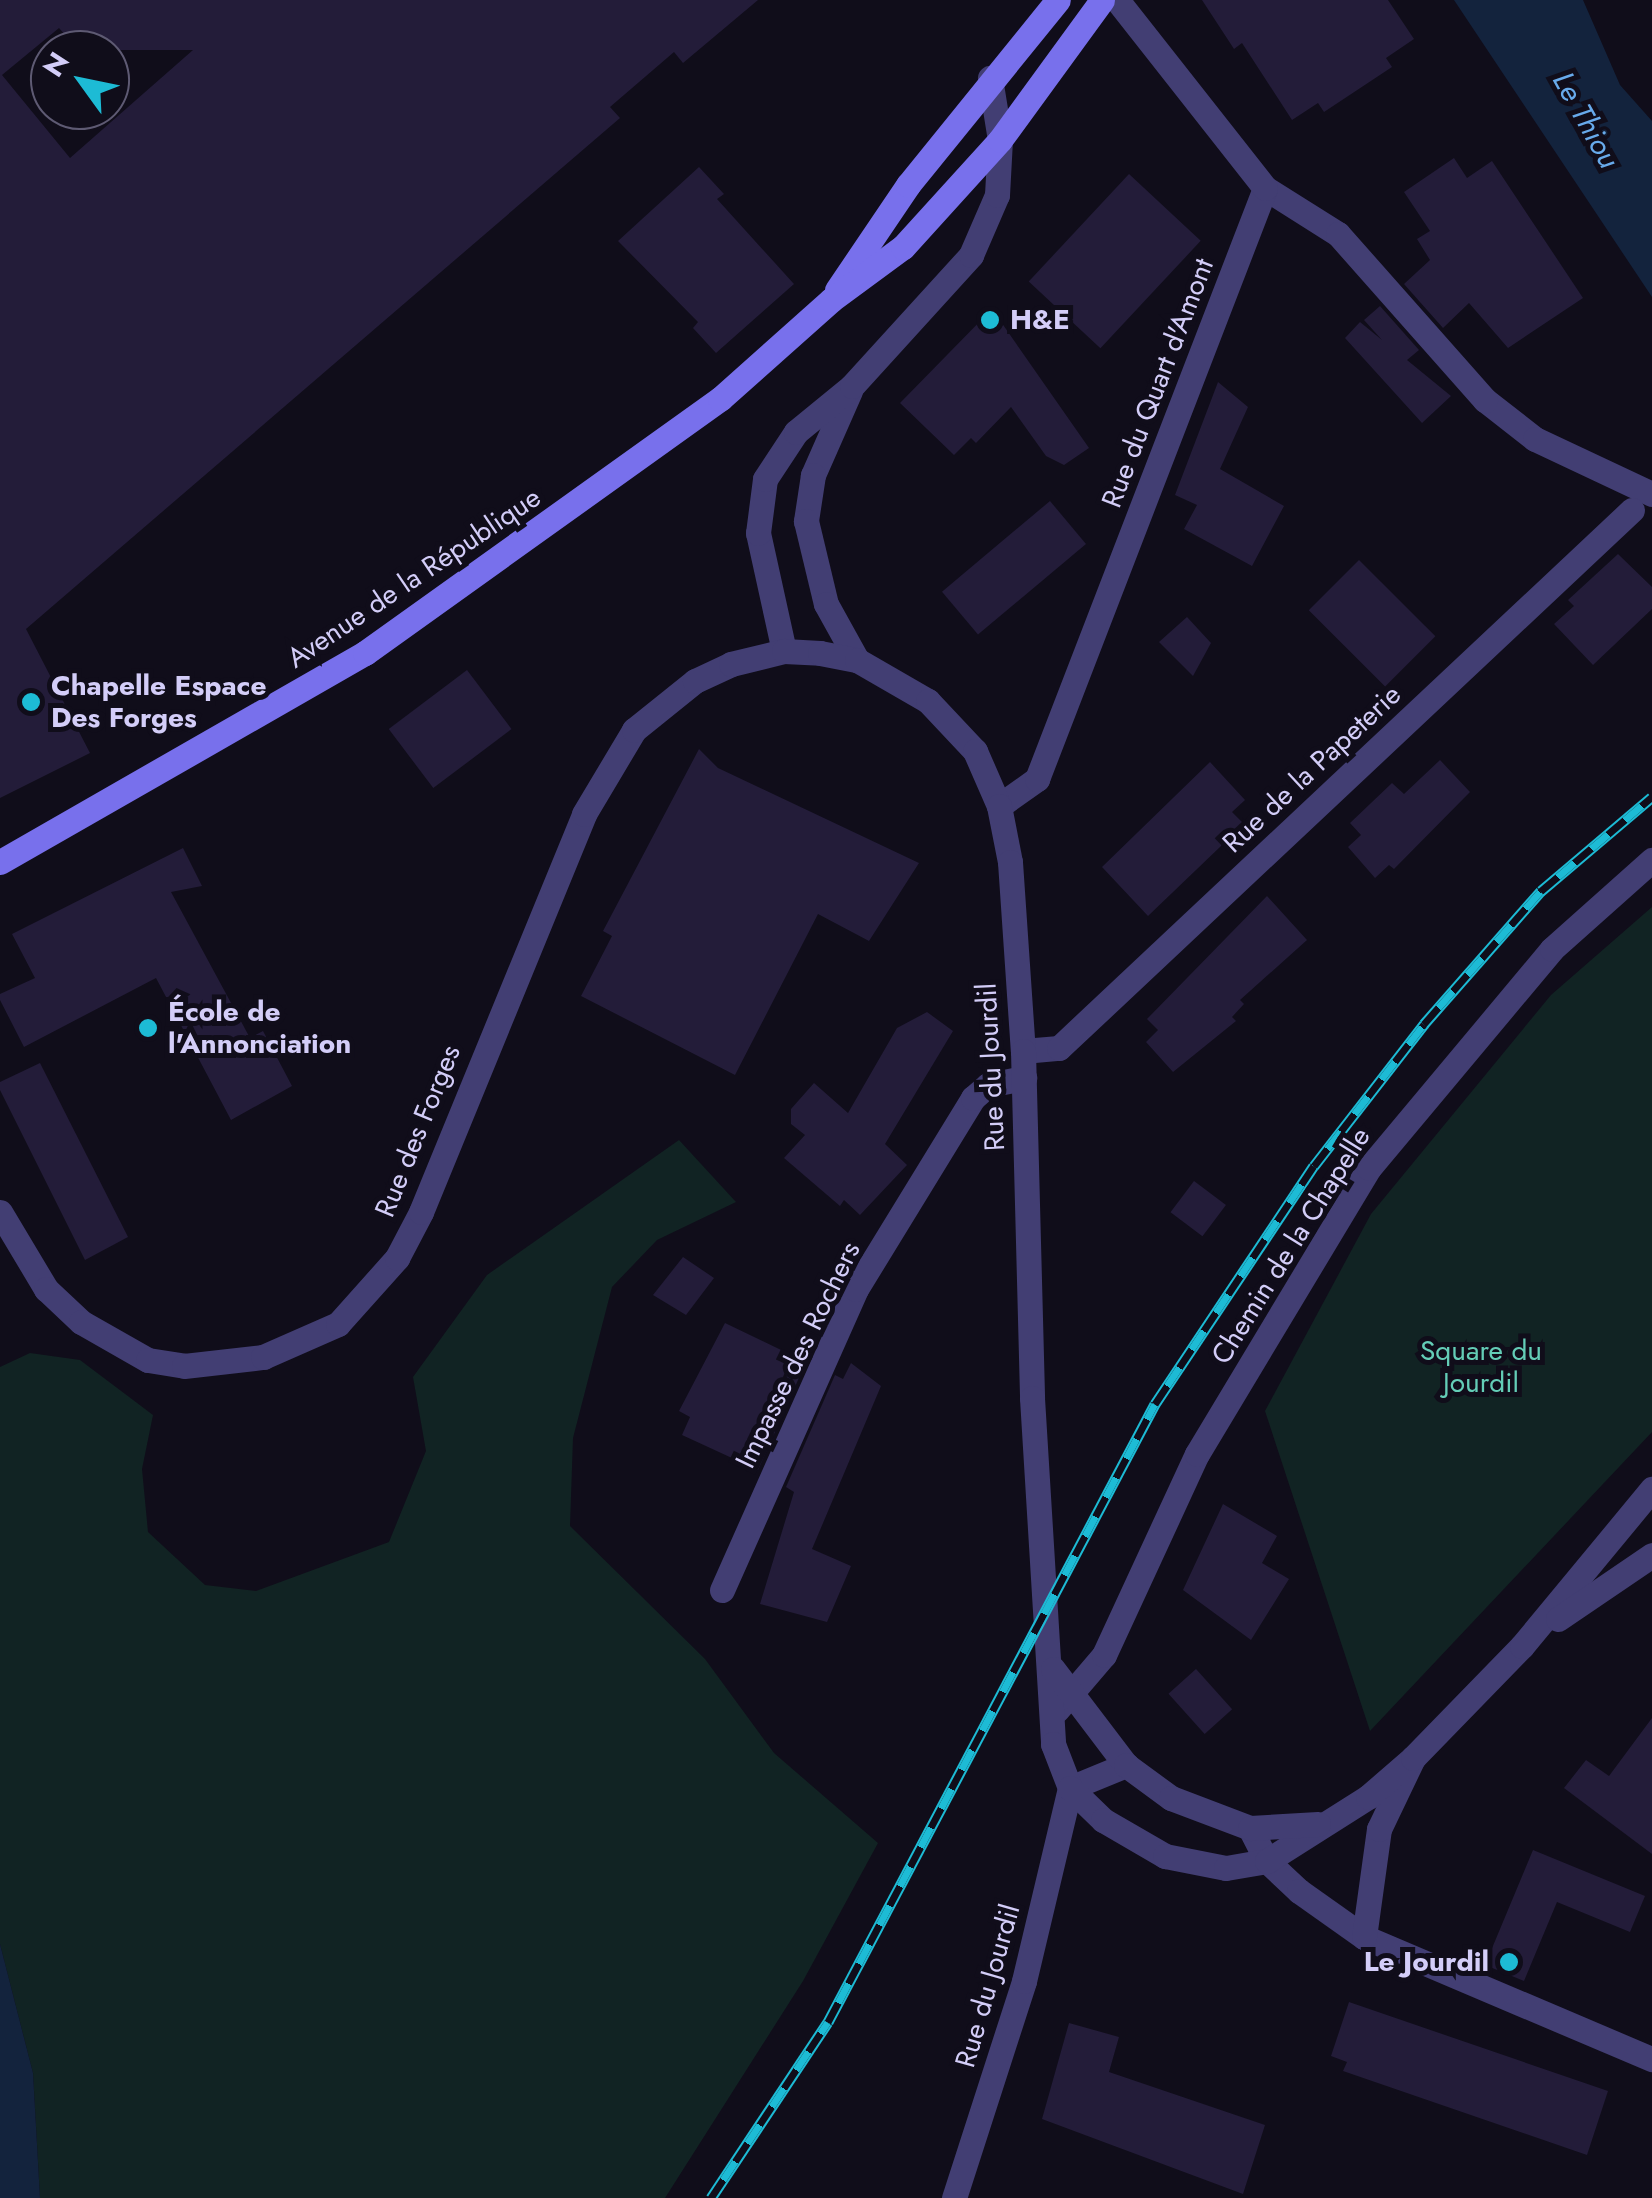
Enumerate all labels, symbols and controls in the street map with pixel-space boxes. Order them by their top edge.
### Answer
north arrow [30,30,130,130]
text: N [33,44,79,85]
water label: Le Thiou [1545,66,1627,174]
street label: Rue du Quart d'Amont [1095,254,1221,512]
place label: H&E [1010,303,1070,337]
marker: H&E [979,309,1001,331]
street label: Avenue de la République [281,481,547,675]
place label: Chapelle Espace Des Forges [51,669,266,735]
street label: Rue de la Papeterie [1216,678,1408,860]
marker: Chapelle Espace Des Forges [20,691,42,713]
street label: Rue du Jourdil [970,982,1012,1152]
place label: École de l'Annonciation [168,995,351,1061]
marker: École de l'Annonciation [137,1017,159,1039]
street label: Rue des Forges [368,1040,468,1222]
street label: Chemin de la Chapelle [1205,1121,1377,1371]
street label: Impasse des Rochers [729,1236,867,1474]
park label: Square du Jourdil [1420,1334,1542,1400]
street label: Rue du Jourdil [949,1901,1027,2071]
place label: Le Jourdil [1364,1945,1489,1979]
marker: Le Jourdil [1498,1951,1520,1973]

